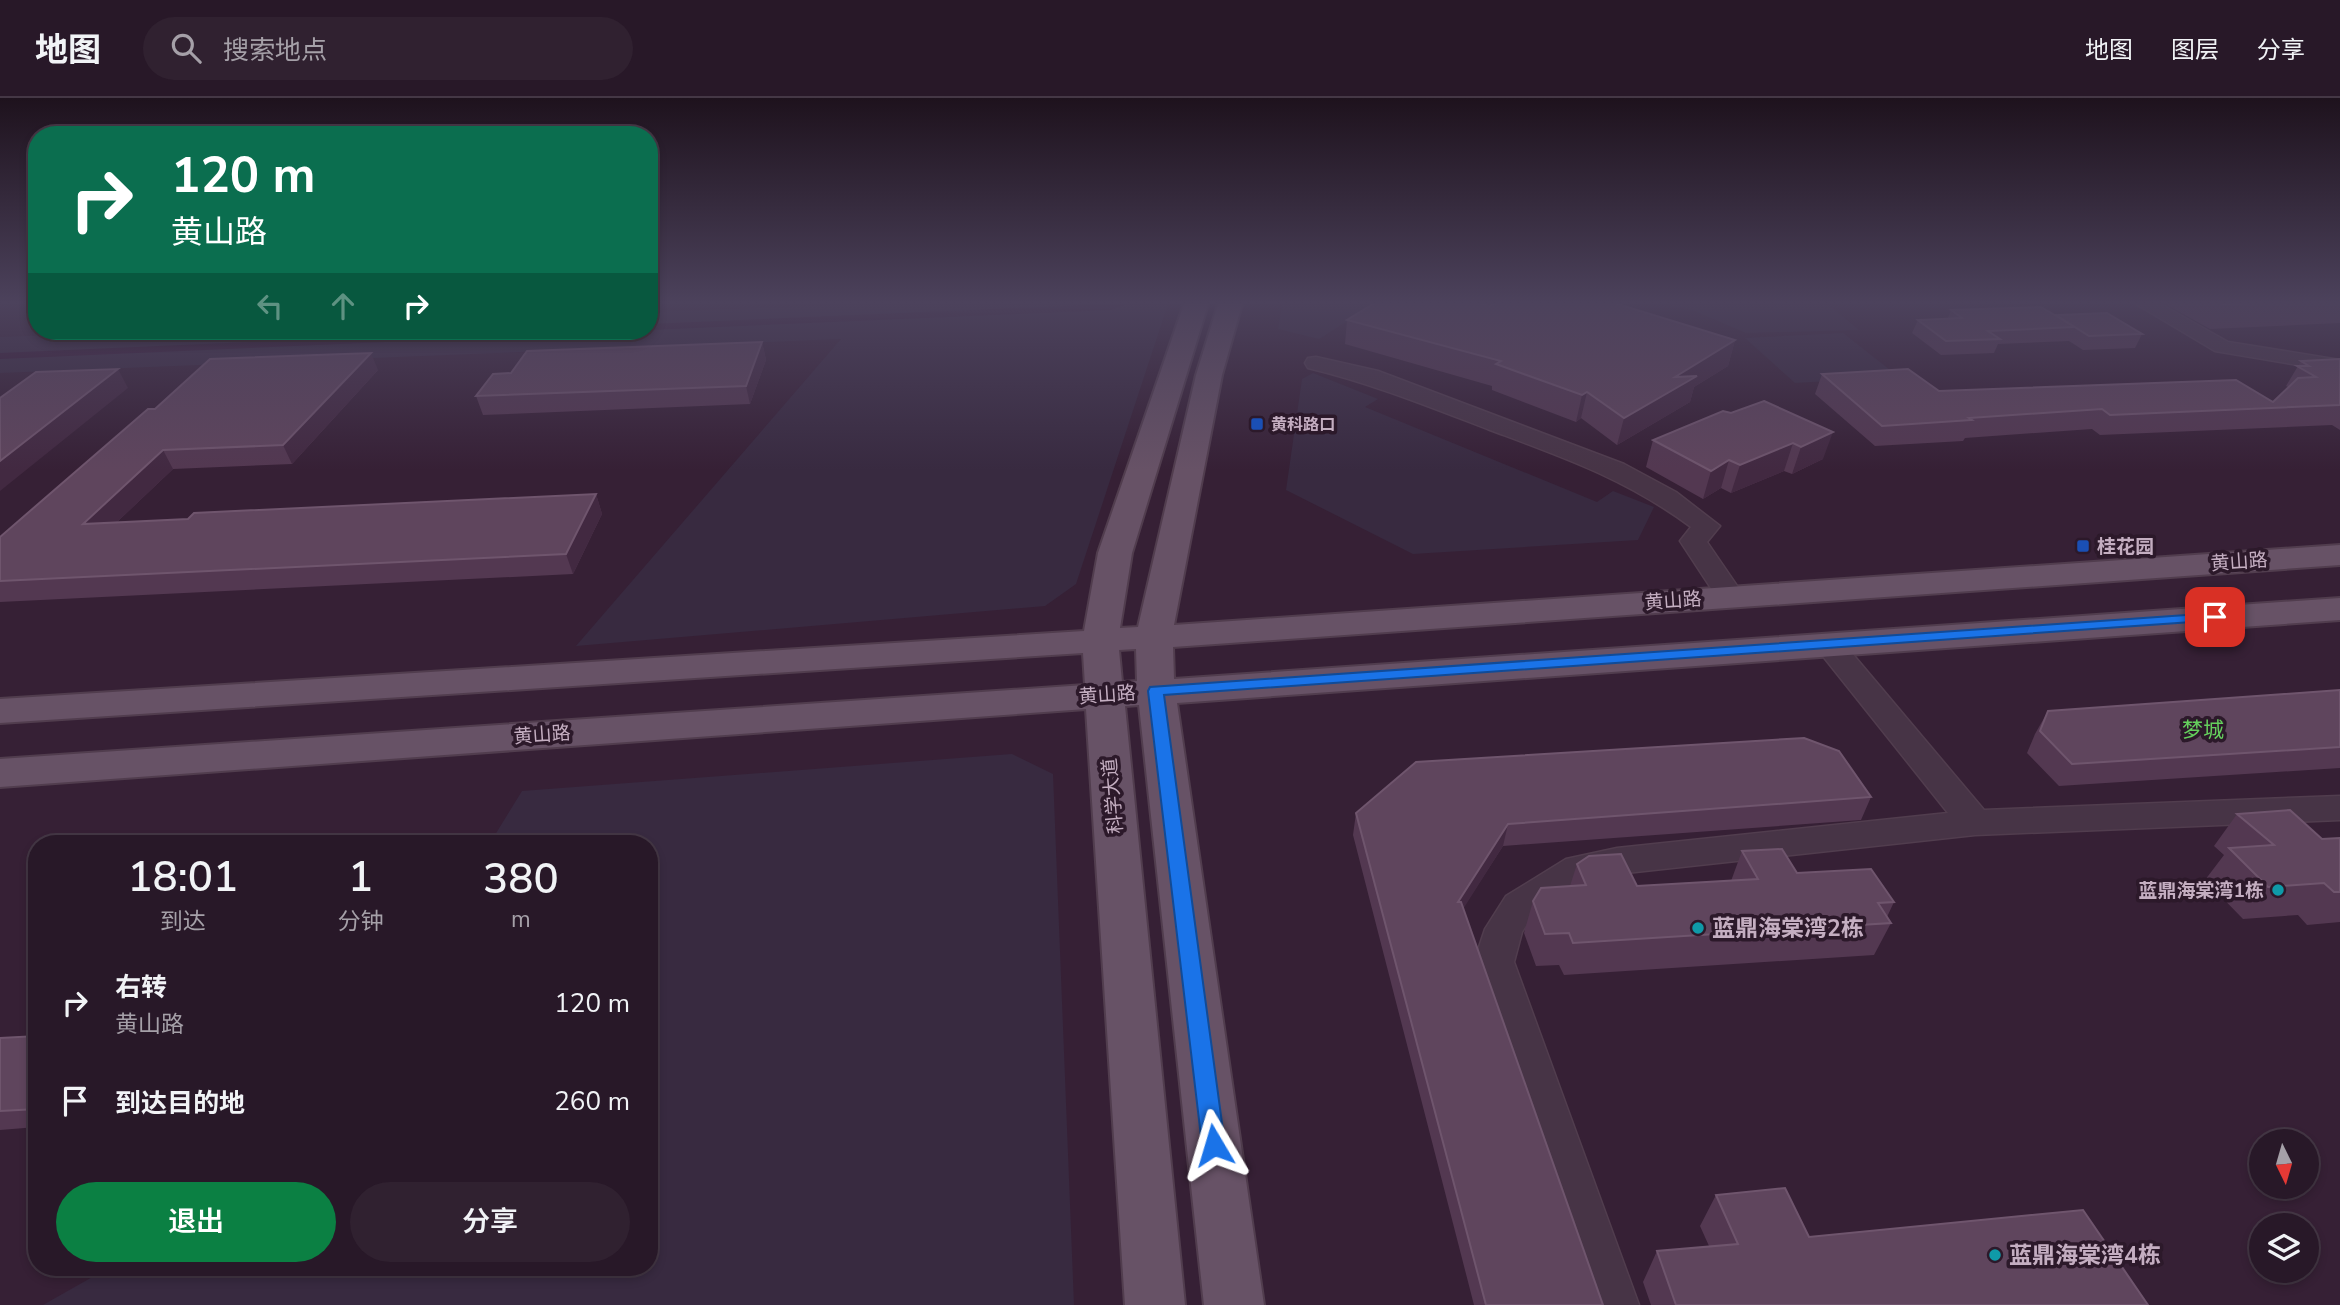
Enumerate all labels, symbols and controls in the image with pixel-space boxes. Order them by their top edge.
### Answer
search box [143,17,633,80]
text: 地图 [35,28,101,73]
icon: search [167,29,205,67]
text: 搜索地点 [223,33,327,68]
text: 地图 [2085,34,2133,66]
text: 图层 [2171,34,2219,66]
text: 分享 [2257,34,2305,66]
text: 120 m [171,142,315,209]
icon: right [56,154,147,245]
text: 黄山路 [171,211,267,254]
icon: left [251,287,289,325]
icon: ahead [324,287,362,325]
icon: right [397,287,435,325]
place label: 黄科路口 [1271,414,1335,436]
marker: 黄科路口 [1249,416,1265,432]
place label: 桂花园 [2097,534,2154,560]
marker: 桂花园 [2075,538,2091,554]
street label: 黄山路 [2210,547,2268,577]
street label: 黄山路 [1644,586,1702,616]
pin [2185,587,2245,647]
icon: arrive [2196,598,2234,636]
street label: 黄山路 [1078,680,1136,710]
district label: 梦城 [2182,716,2224,744]
street label: 黄山路 [513,720,571,750]
street label: 科学大道 [1097,757,1129,835]
text: 18:01 [127,849,238,906]
text: 1 [348,849,373,906]
text: 380 [483,851,559,908]
place label: 蓝鼎海棠湾1栋 [2139,878,2264,904]
marker: 蓝鼎海棠湾1栋 [2270,882,2286,898]
text: m [511,904,531,935]
text: 到达 [160,906,206,937]
text: 分钟 [338,906,384,937]
place label: 蓝鼎海棠湾2栋 [1712,913,1864,944]
marker: 蓝鼎海棠湾2栋 [1690,920,1706,936]
text: 右转 [115,970,167,1005]
icon: right [56,984,94,1022]
text: 120 m [554,986,630,1021]
text: 黄山路 [115,1009,184,1040]
icon: arrive [56,1082,94,1120]
text: 260 m [554,1084,630,1119]
text: 到达目的地 [115,1086,245,1121]
position arrow [1177,1108,1251,1182]
north arrow [2249,1129,2319,1199]
map controls [2249,1129,2319,1283]
button: 退出 [56,1182,336,1262]
button: 分享 [350,1182,630,1262]
button: layers [2249,1213,2319,1283]
place label: 蓝鼎海棠湾4栋 [2009,1240,2161,1271]
marker: 蓝鼎海棠湾4栋 [1987,1247,2003,1263]

